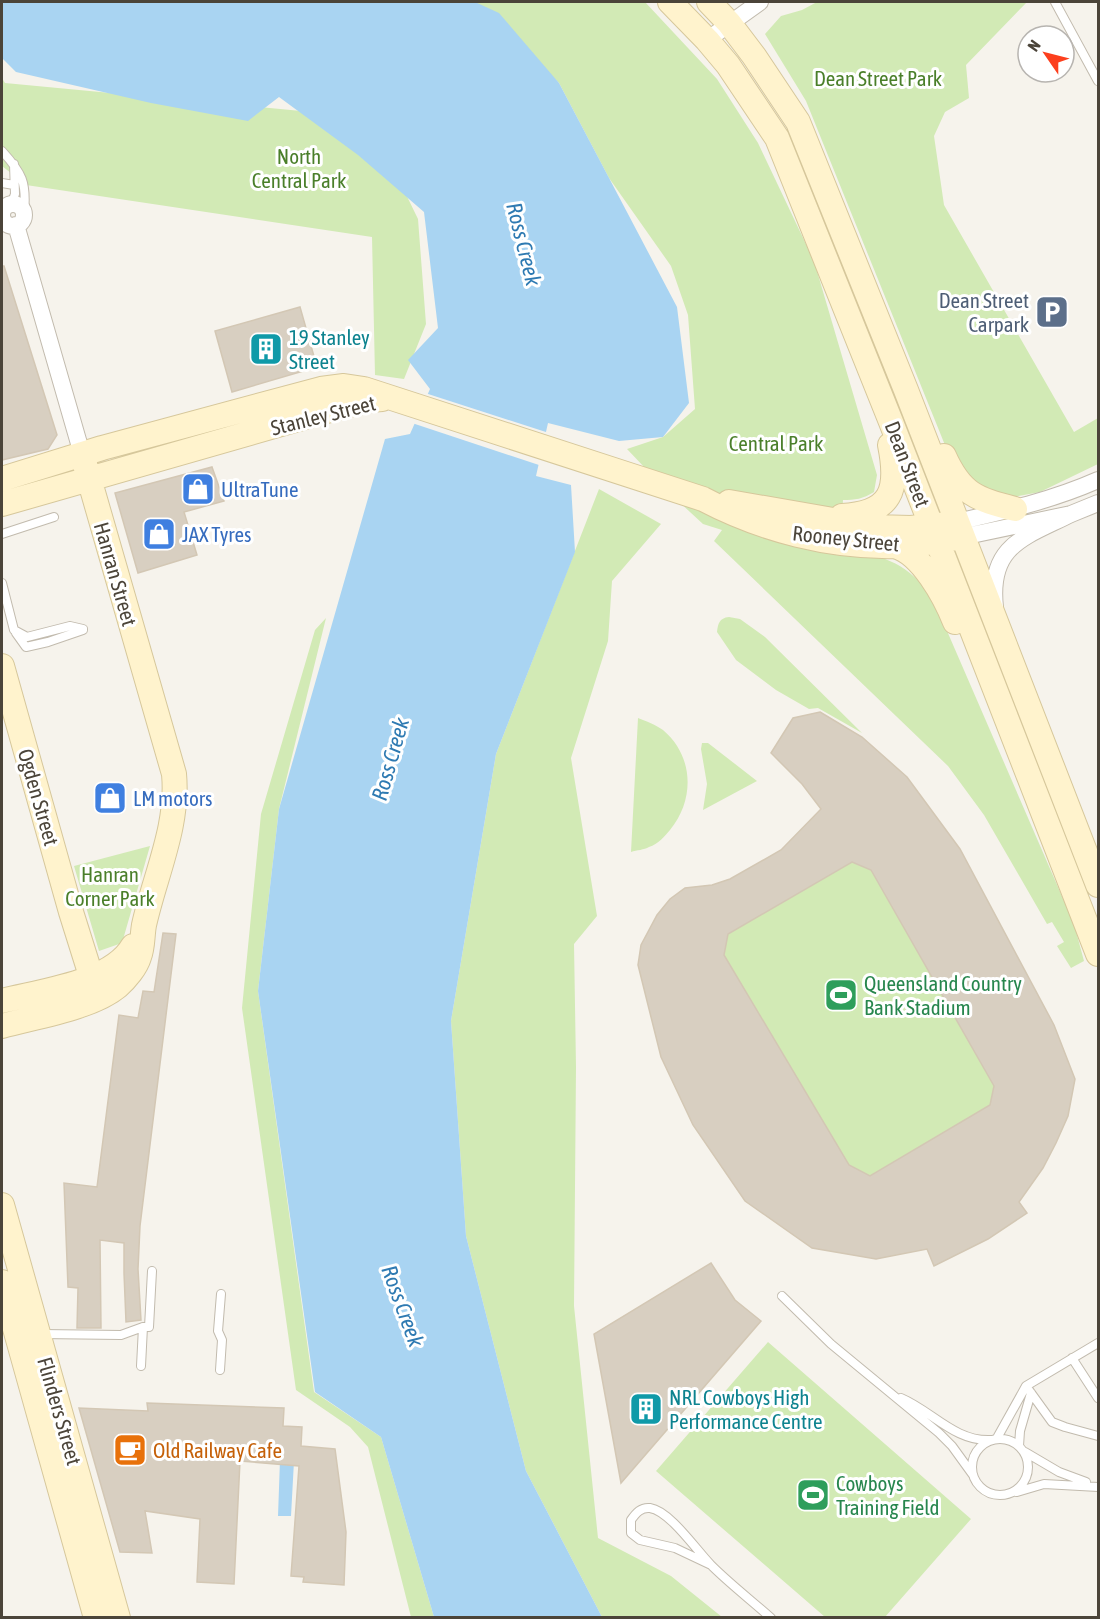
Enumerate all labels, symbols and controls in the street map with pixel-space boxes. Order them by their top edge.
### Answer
north arrow [1016,24,1076,84]
text: N [1024,36,1044,54]
park label: Dean Street Park [814,66,942,90]
park label: North Central Park [252,144,346,192]
water label: Ross Creek [501,200,547,289]
place label: Dean Street Carpark [939,288,1029,336]
parking icon: Dean Street Carpark [1034,294,1070,330]
place label: 19 Stanley Street [289,325,370,373]
building icon: 19 Stanley Street [248,331,284,367]
street label: Stanley Street [268,390,378,440]
street label: Dean Street [881,418,935,510]
park label: Central Park [729,431,823,455]
shop icon: UltraTune [180,471,216,507]
place label: UltraTune [221,477,299,501]
shop icon: JAX Tyres [141,516,177,552]
street label: Hanran Street [90,519,142,629]
street label: Rooney Street [791,520,901,556]
place label: JAX Tyres [182,522,252,546]
water label: Ross Creek [366,714,414,803]
street label: Ogden Street [14,746,64,848]
shop icon: LM motors [92,780,128,816]
place label: LM motors [133,786,212,810]
park label: Hanran Corner Park [65,862,155,910]
place label: Queensland Country Bank Stadium [864,971,1022,1019]
sports icon: Queensland Country Bank Stadium [823,977,859,1013]
water label: Ross Creek [376,1262,430,1351]
street label: Flinders Street [33,1354,87,1468]
place label: NRL Cowboys High Performance Centre [669,1385,823,1433]
building icon: NRL Cowboys High Performance Centre [628,1391,664,1427]
cafe icon: Old Railway Cafe [112,1432,148,1468]
place label: Old Railway Cafe [153,1438,282,1462]
place label: Cowboys Training Field [836,1471,940,1519]
sports icon: Cowboys Training Field [795,1477,831,1513]

